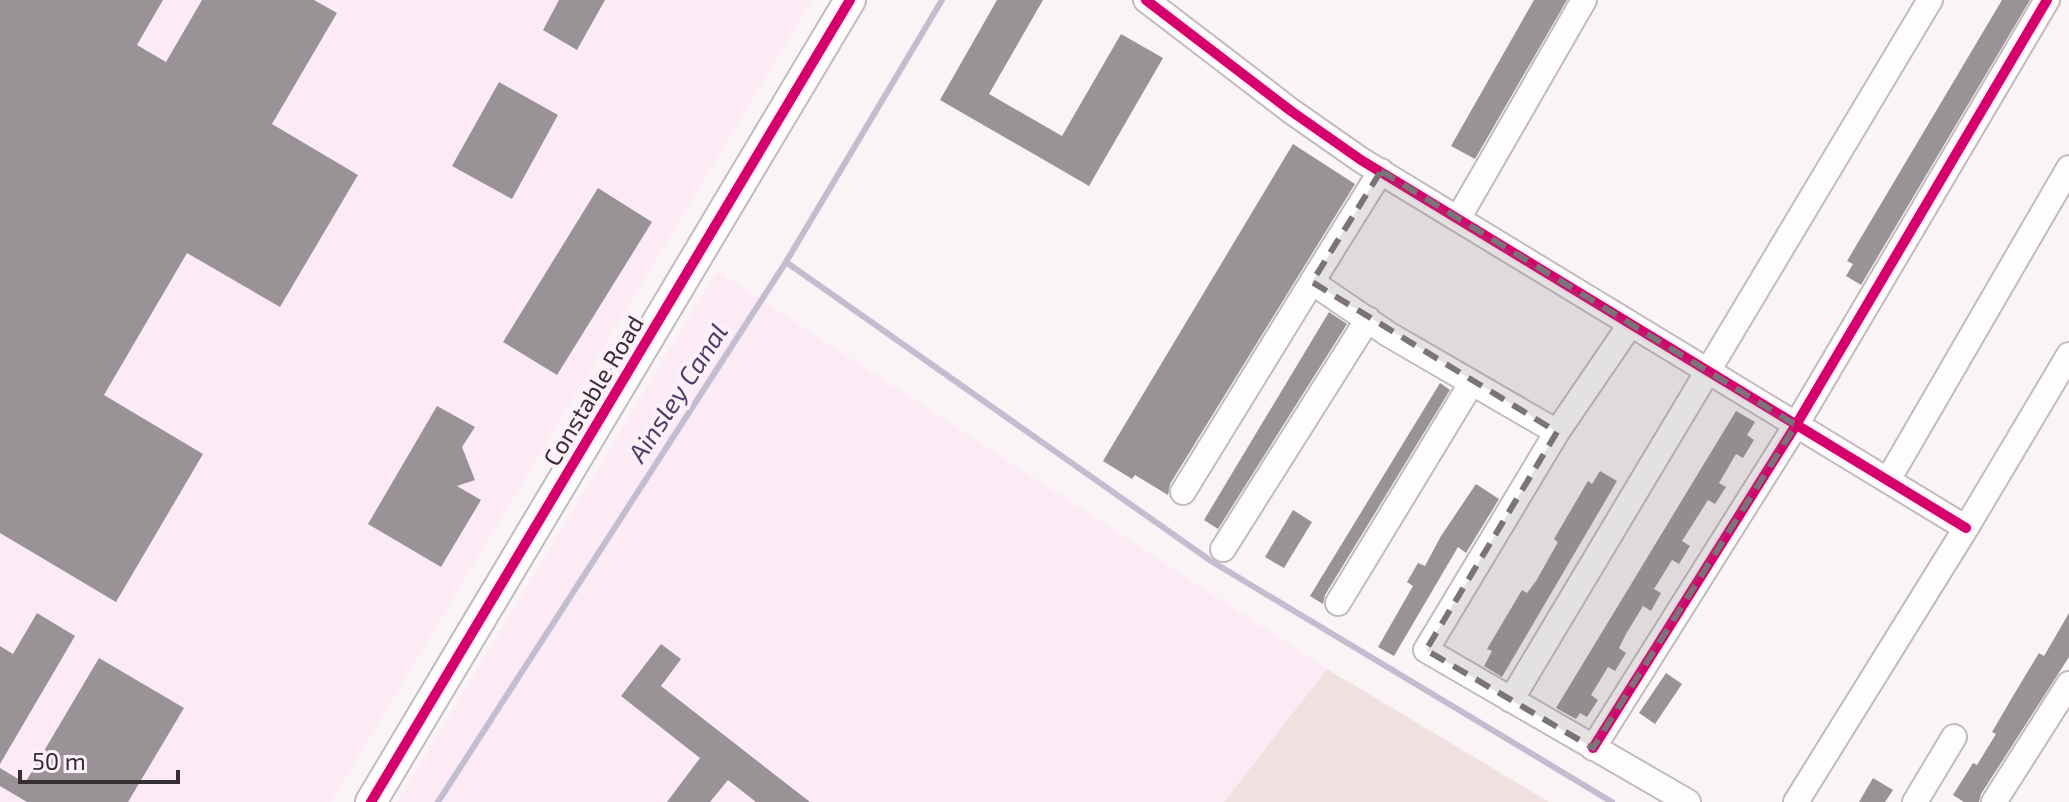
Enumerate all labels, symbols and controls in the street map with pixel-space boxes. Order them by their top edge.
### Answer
street label: Constable Road [536,310,649,471]
water label: Ainsley Canal [620,317,734,469]
scale bar [20,734,178,784]
text: 50 m [32,746,86,775]

